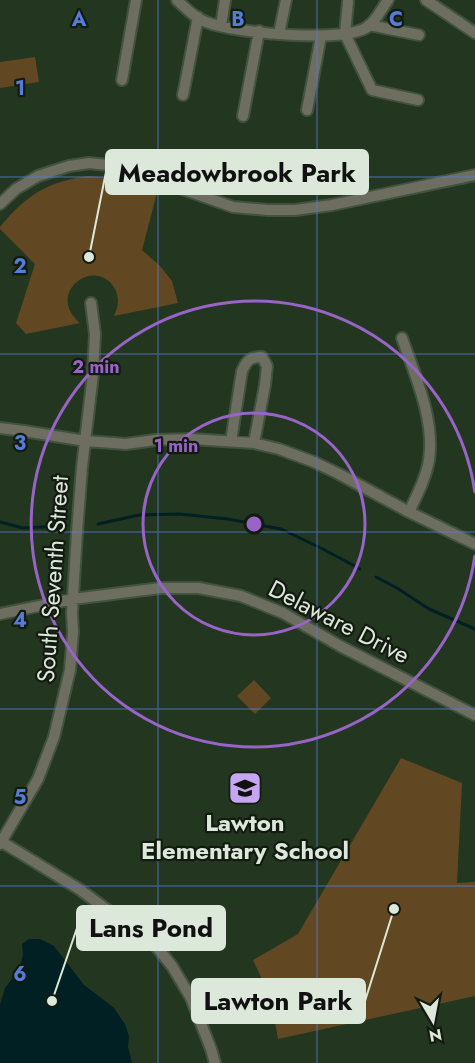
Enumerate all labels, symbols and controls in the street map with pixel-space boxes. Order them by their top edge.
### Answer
text: A [71,5,87,34]
text: B [231,5,245,34]
text: C [389,5,403,34]
text: 1 [15,74,25,103]
callout: Meadowbrook Park [106,150,368,194]
text: Meadowbrook Park [118,154,356,192]
text: 2 [13,252,27,281]
text: 2 min [72,354,120,380]
text: 3 [14,429,26,458]
text: 1 min [154,433,198,459]
street label: South Seventh Street [28,474,77,684]
centre of rings [244,514,264,534]
street label: Delaware Drive [263,571,416,672]
text: 4 [13,606,27,635]
school or university icon: Lawton Elementary School [227,770,263,806]
text: 5 [14,783,27,812]
place label: Lawton Elementary School [141,805,349,868]
callout: Lans Pond [77,906,225,950]
text: Lans Pond [89,909,213,947]
text: 6 [13,960,27,989]
callout: Lawton Park [192,979,365,1023]
text: Lawton Park [204,982,352,1020]
north arrow [403,991,463,1051]
text: N [427,1023,444,1048]

